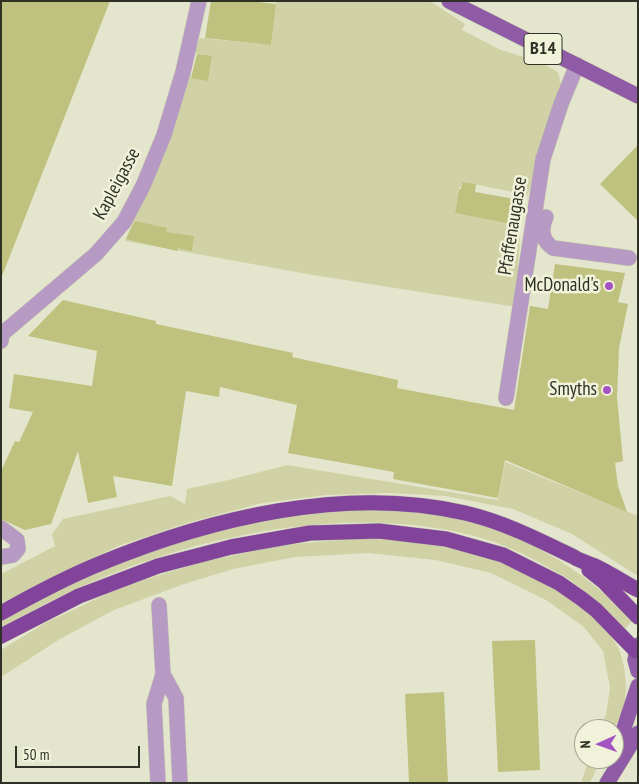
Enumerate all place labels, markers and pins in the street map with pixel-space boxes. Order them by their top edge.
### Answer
place label: McDonald's [524,275,599,297]
marker: McDonald's [603,280,615,292]
place label: Smyths [549,379,597,401]
marker: Smyths [601,384,613,396]

